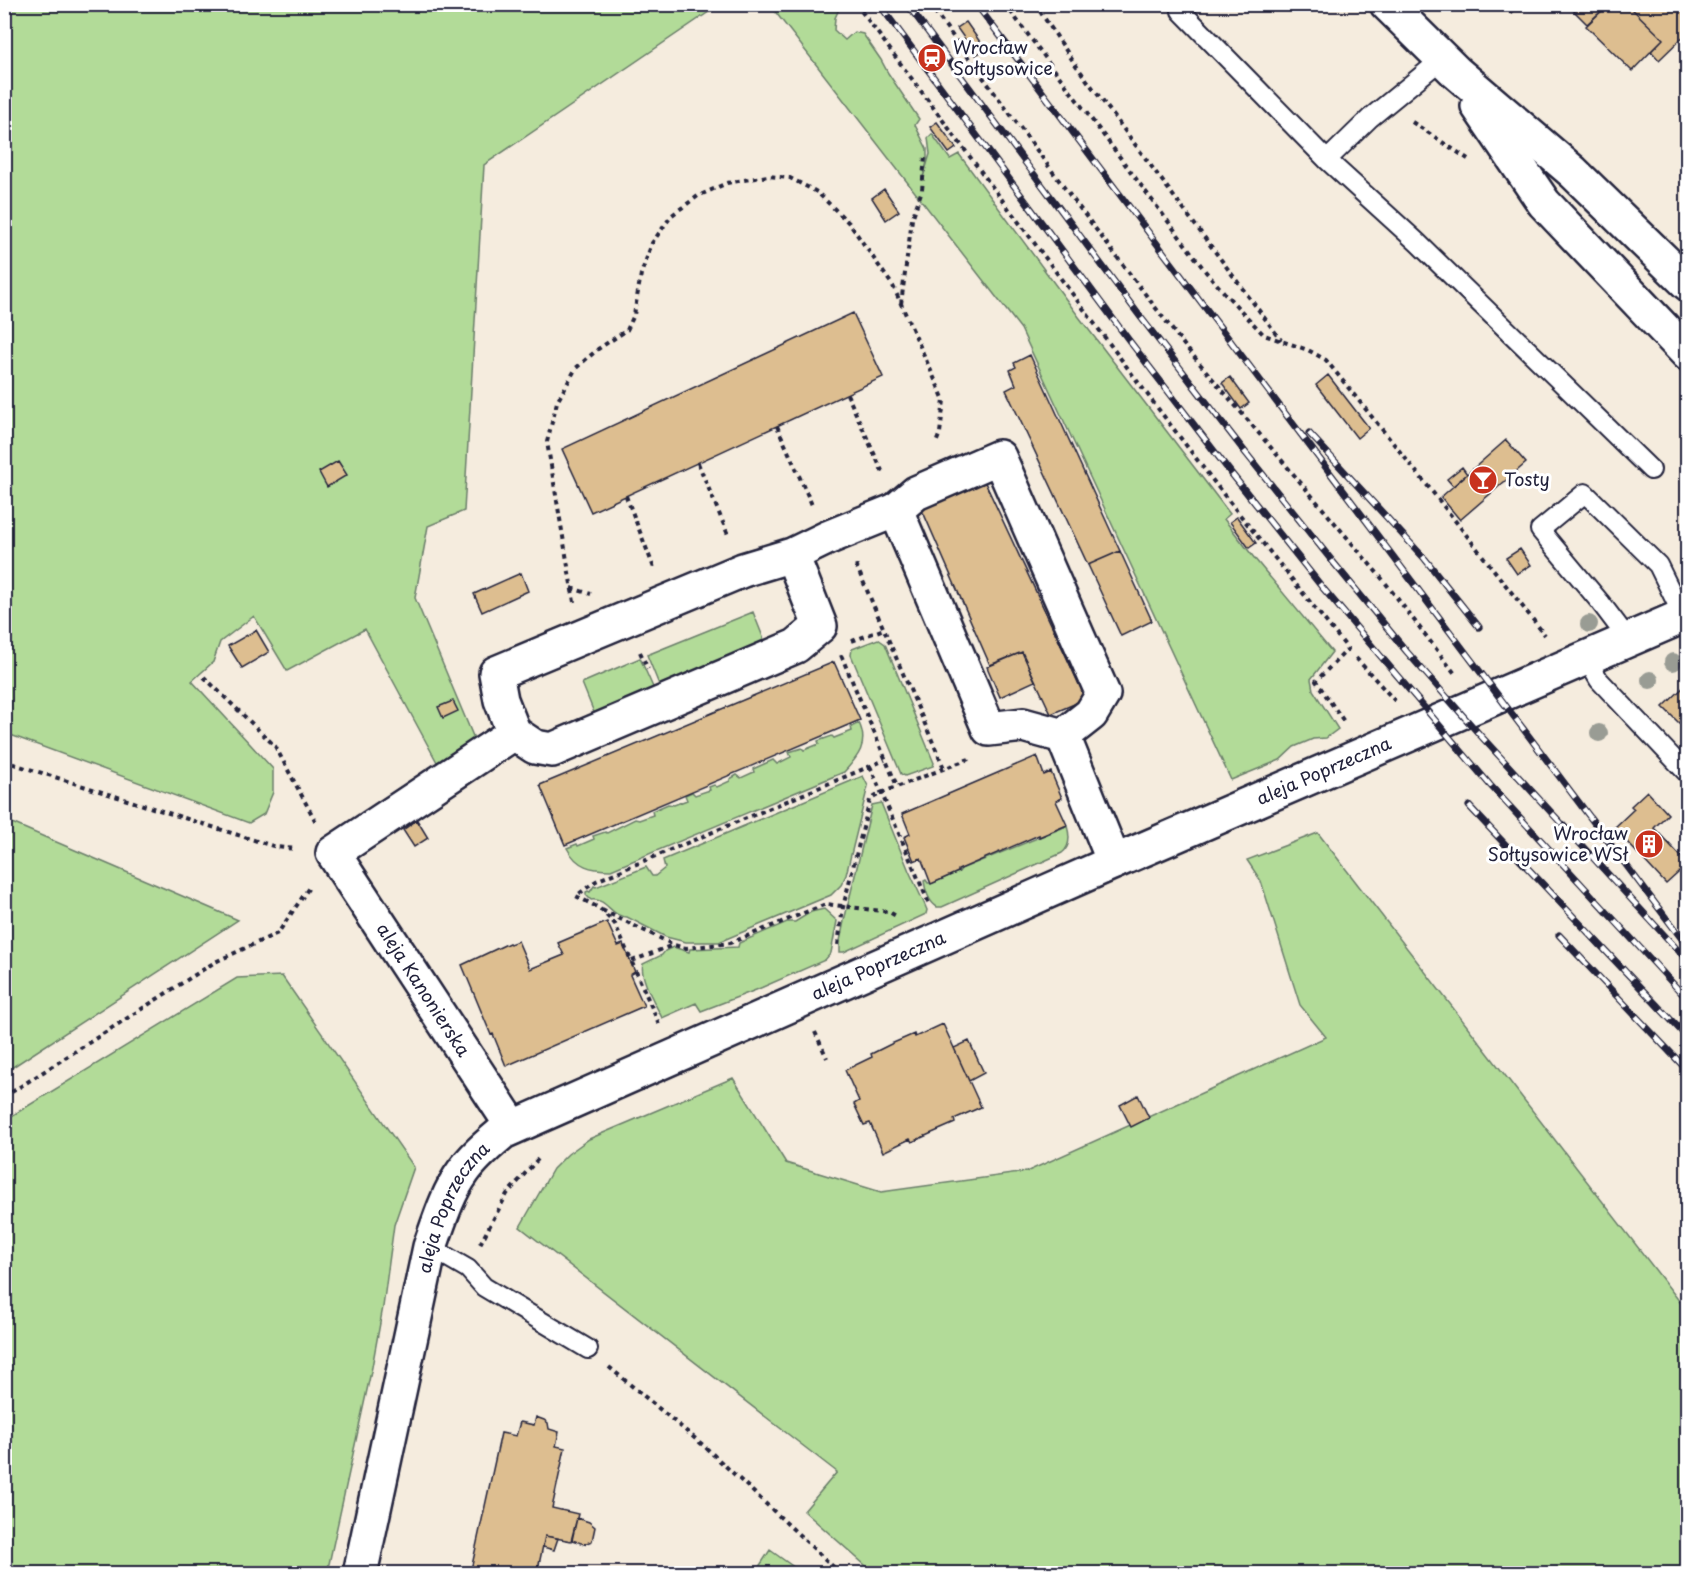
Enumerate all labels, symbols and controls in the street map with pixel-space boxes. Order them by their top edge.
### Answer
place label: Wrocław Sołtysowice [953,33,1053,81]
station icon: Wrocław Sołtysowice [916,42,948,74]
bar icon: Tosty [1467,464,1499,496]
place label: Tosty [1504,465,1550,492]
street label: aleja Poprzeczna [1252,729,1396,811]
place label: Wrocław Sołtysowice WSł [1488,819,1629,867]
building icon: Wrocław Sołtysowice WSł [1633,828,1665,860]
street label: aleja Kanonierska [371,917,478,1062]
street label: aleja Poprzeczna [806,923,950,1006]
street label: aleja Poprzeczna [410,1134,496,1276]

